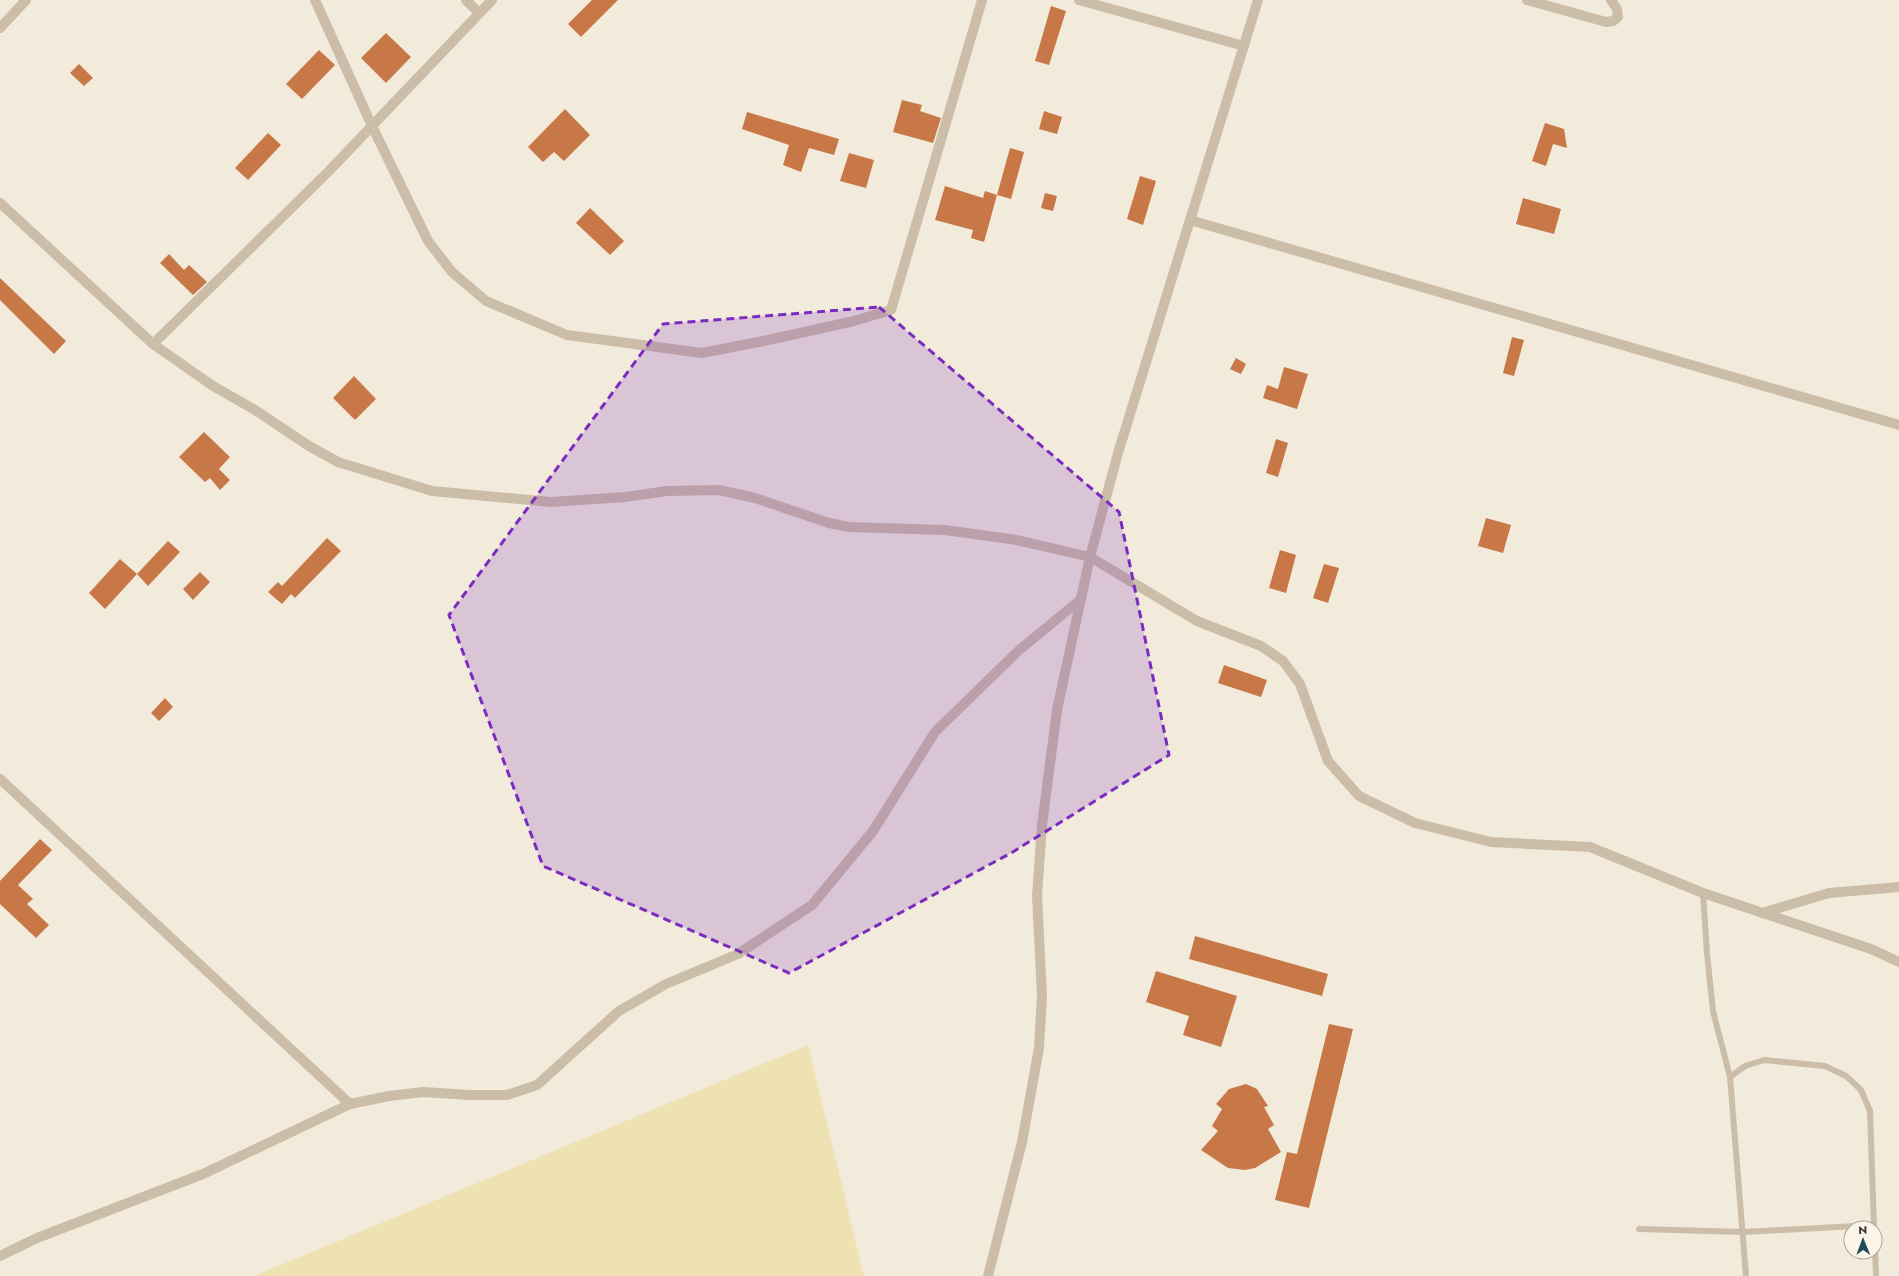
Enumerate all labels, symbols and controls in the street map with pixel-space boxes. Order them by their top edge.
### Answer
north arrow [1843,1220,1883,1260]
text: N [1858,1222,1867,1238]

